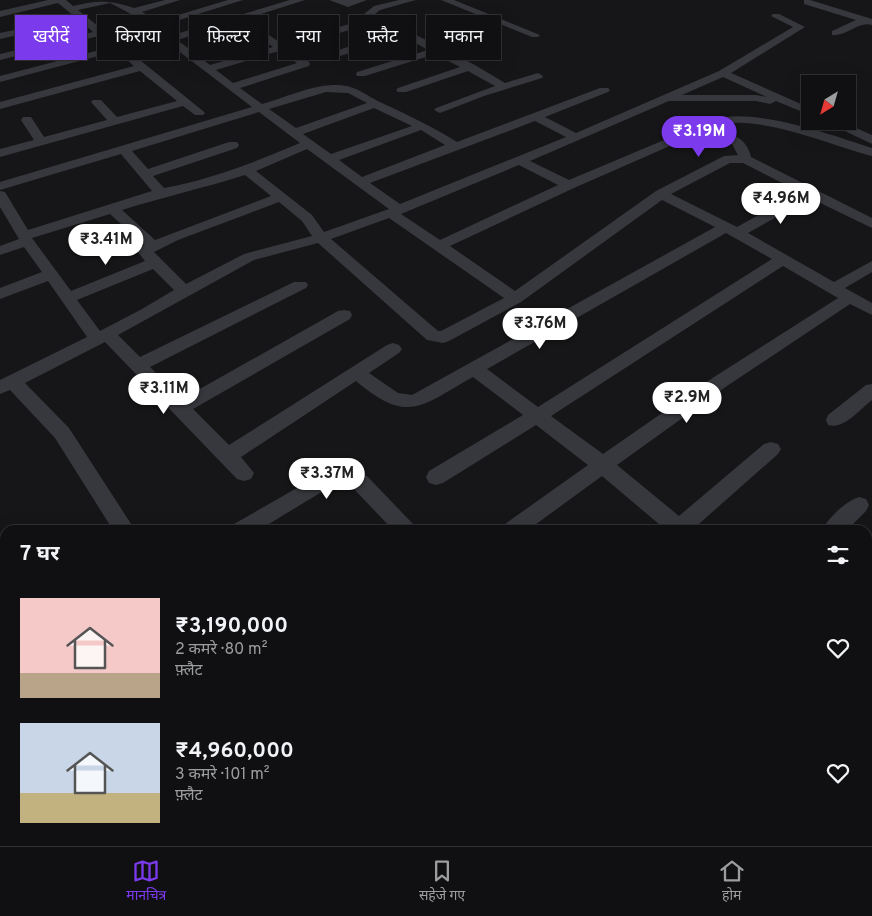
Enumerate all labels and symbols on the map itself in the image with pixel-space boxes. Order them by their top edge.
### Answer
north arrow [801,75,856,130]
pin: ₹3.19M [658,116,740,158]
pin: ₹4.96M [740,182,822,225]
pin: ₹3.41M [65,224,147,266]
pin: ₹3.76M [499,308,581,350]
pin: ₹3.11M [123,372,205,415]
pin: ₹2.9M [652,382,722,424]
pin: ₹3.37M [286,458,368,500]

